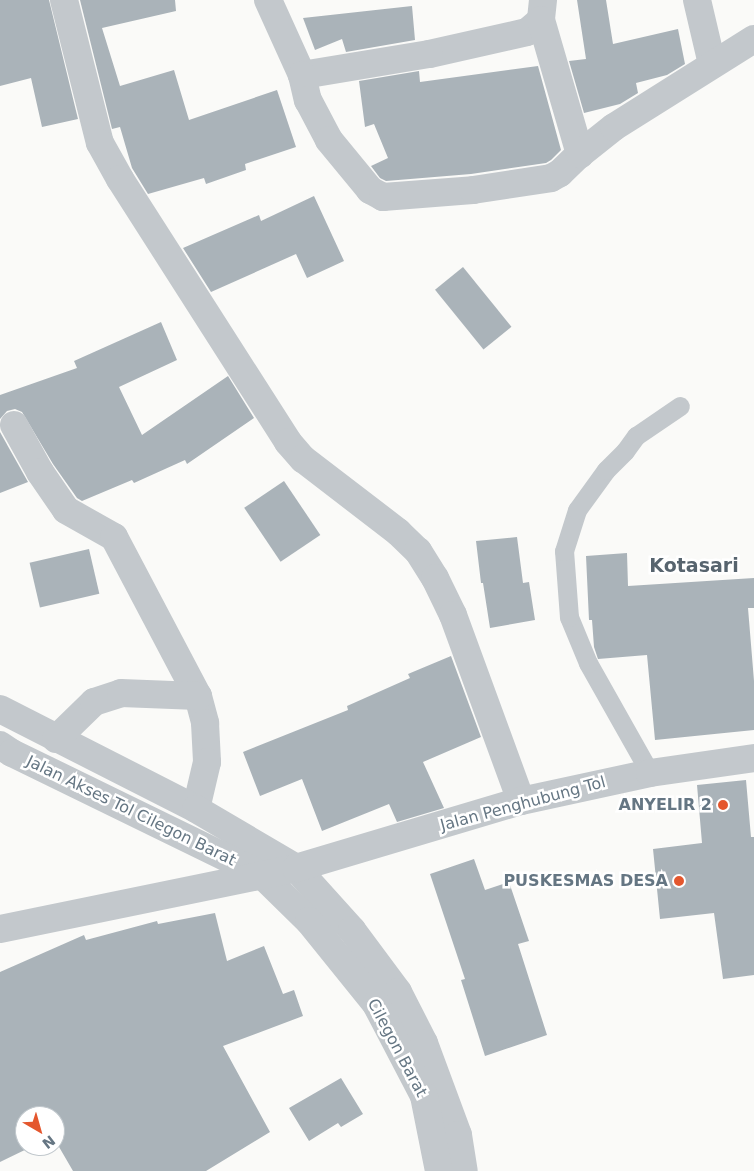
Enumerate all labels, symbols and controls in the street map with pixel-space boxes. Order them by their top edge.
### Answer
district label: Kotasari [649,555,739,577]
street label: Jalan Akses Tol Cilegon Barat [23,752,239,870]
street label: Jalan Penghubung Tol [438,773,608,835]
place label: ANYELIR 2 [619,795,712,815]
marker: ANYELIR 2 [716,798,730,812]
place label: PUSKESMAS DESA [503,871,668,891]
marker: PUSKESMAS DESA [672,874,686,888]
street label: Cilegon Barat [363,996,431,1100]
north arrow [15,1106,65,1156]
text: N [39,1132,58,1152]

